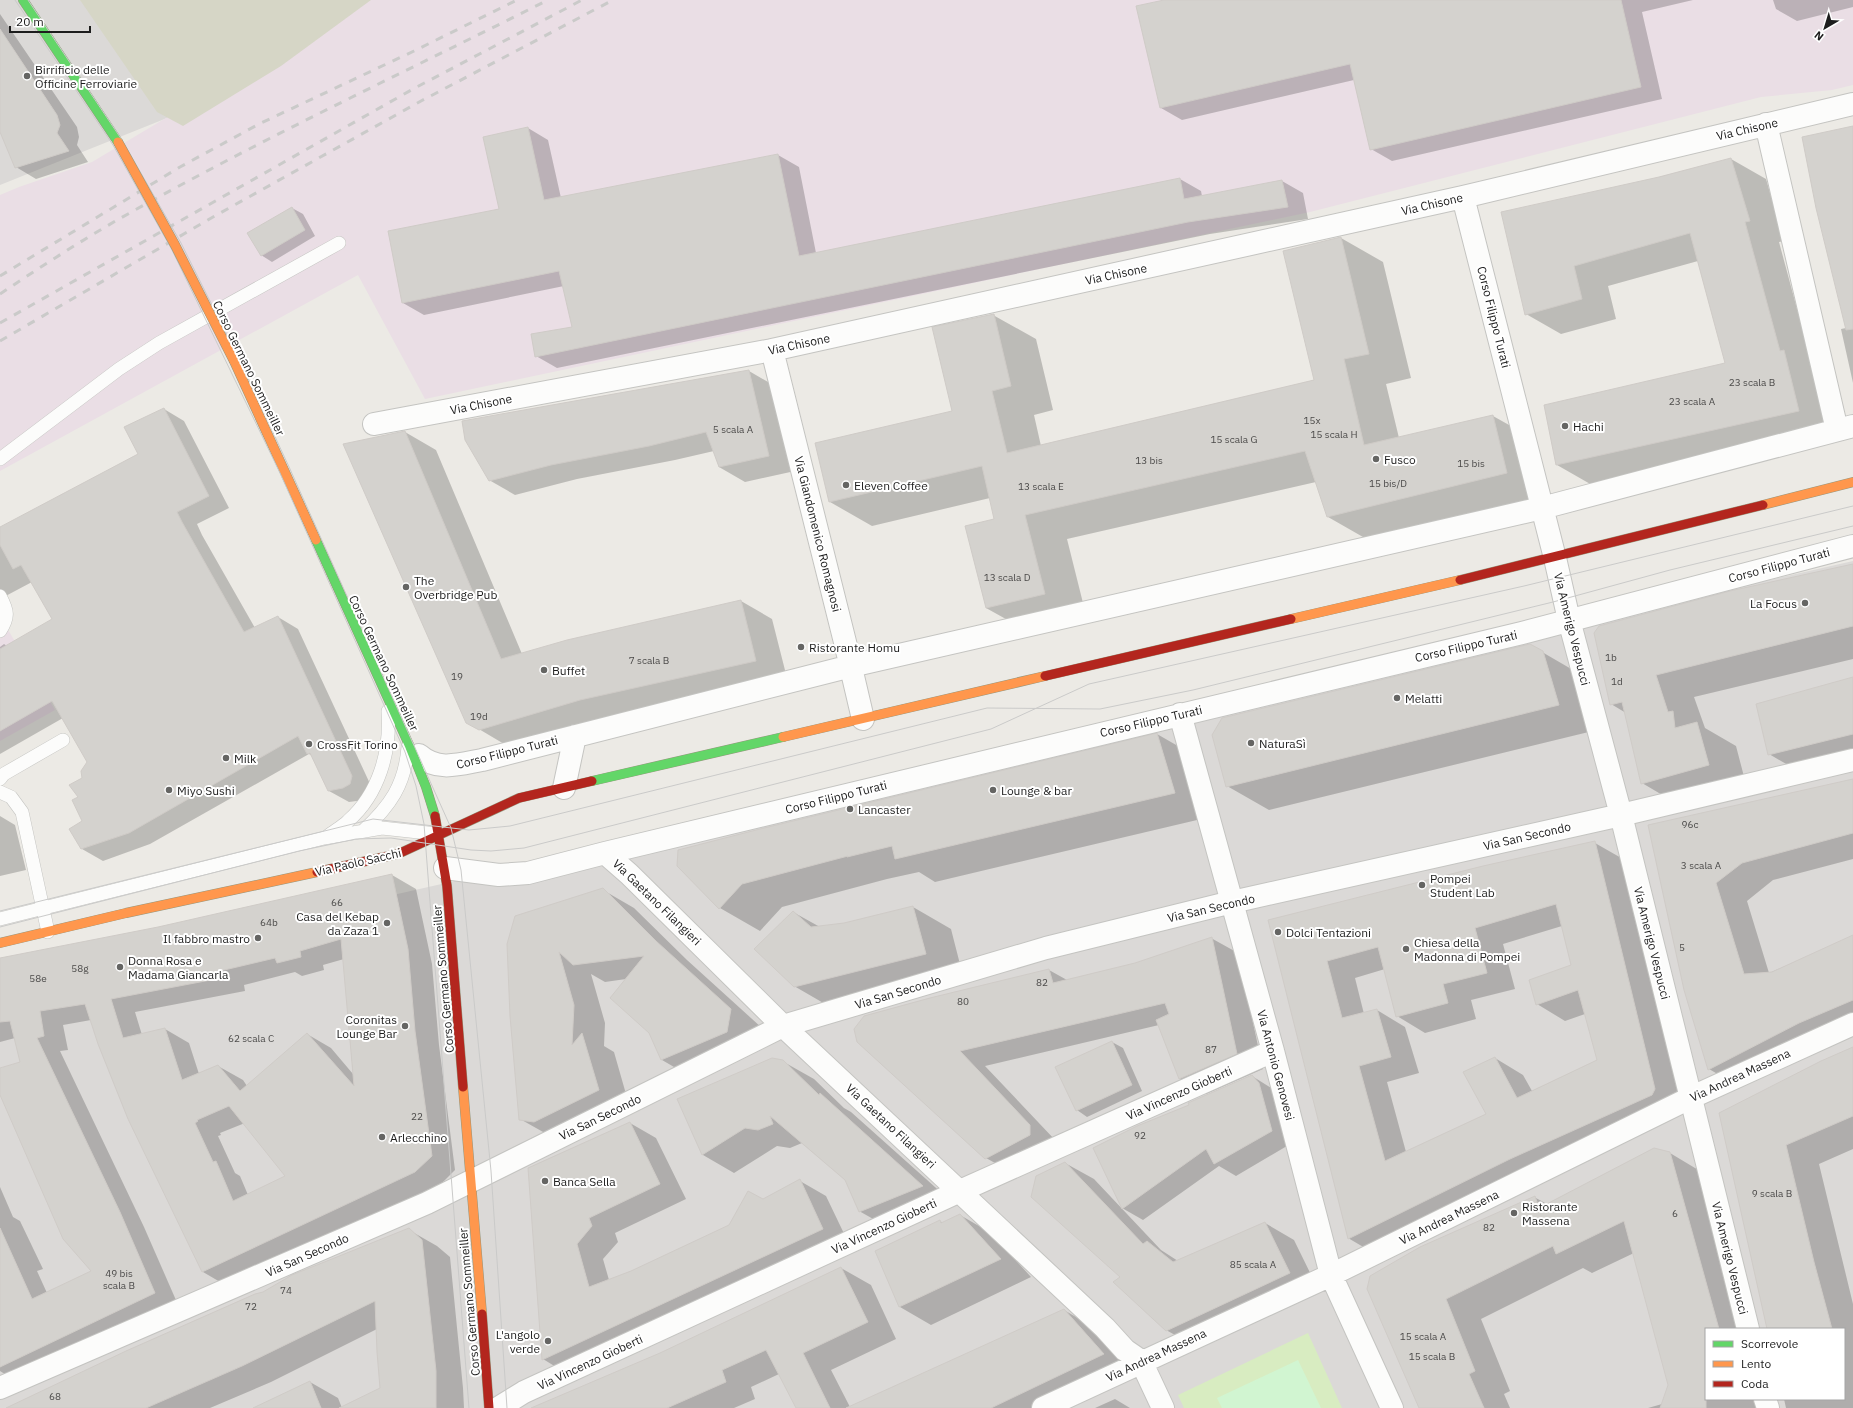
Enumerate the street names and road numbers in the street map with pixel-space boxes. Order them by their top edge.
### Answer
street label: Via Chisone [1715,115,1780,143]
street label: Via Chisone [1400,190,1465,218]
street label: Via Chisone [1084,260,1149,288]
street label: Corso Filippo Turati [1474,264,1514,370]
street label: Corso Germano Sommeiller [210,298,288,438]
street label: Via Chisone [767,330,832,358]
street label: Via Chisone [449,391,514,417]
street label: Via Giandomenico Romagnosi [791,455,845,613]
street label: Corso Filippo Turati [1727,544,1831,586]
street label: Via Amerigo Vespucci [1551,571,1593,687]
street label: Corso Germano Sommeiller [346,593,422,734]
street label: Corso Filippo Turati [1413,627,1519,665]
street label: Corso Filippo Turati [1098,702,1204,740]
street label: Corso Filippo Turati [454,732,560,772]
street label: Corso Filippo Turati [783,777,889,817]
street label: Via San Secondo [1482,819,1572,853]
street label: Via Paolo Sacchi [314,845,402,879]
street label: Via Gaetano Filangieri [610,856,704,948]
street label: Via Amerigo Vespucci [1631,885,1673,1001]
street label: Via San Secondo [1166,891,1256,925]
street label: Corso Germano Sommeiller [429,904,457,1053]
street label: Via San Secondo [853,972,943,1012]
street label: Via Antonio Genovesi [1254,1008,1298,1122]
street label: Via Andrea Massena [1688,1045,1793,1105]
street label: Via Vincenzo Gioberti [1124,1063,1234,1123]
street label: Via Gaetano Filangieri [843,1080,939,1172]
street label: Via San Secondo [557,1091,644,1143]
street label: Via Andrea Massena [1397,1186,1502,1248]
street label: Via Vincenzo Gioberti [829,1195,939,1257]
street label: Via Amerigo Vespucci [1709,1200,1751,1316]
street label: Corso Germano Sommeiller [455,1227,483,1376]
street label: Via San Secondo [263,1230,351,1280]
street label: Via Andrea Massena [1104,1325,1209,1385]
street label: Via Vincenzo Gioberti [535,1331,645,1393]

